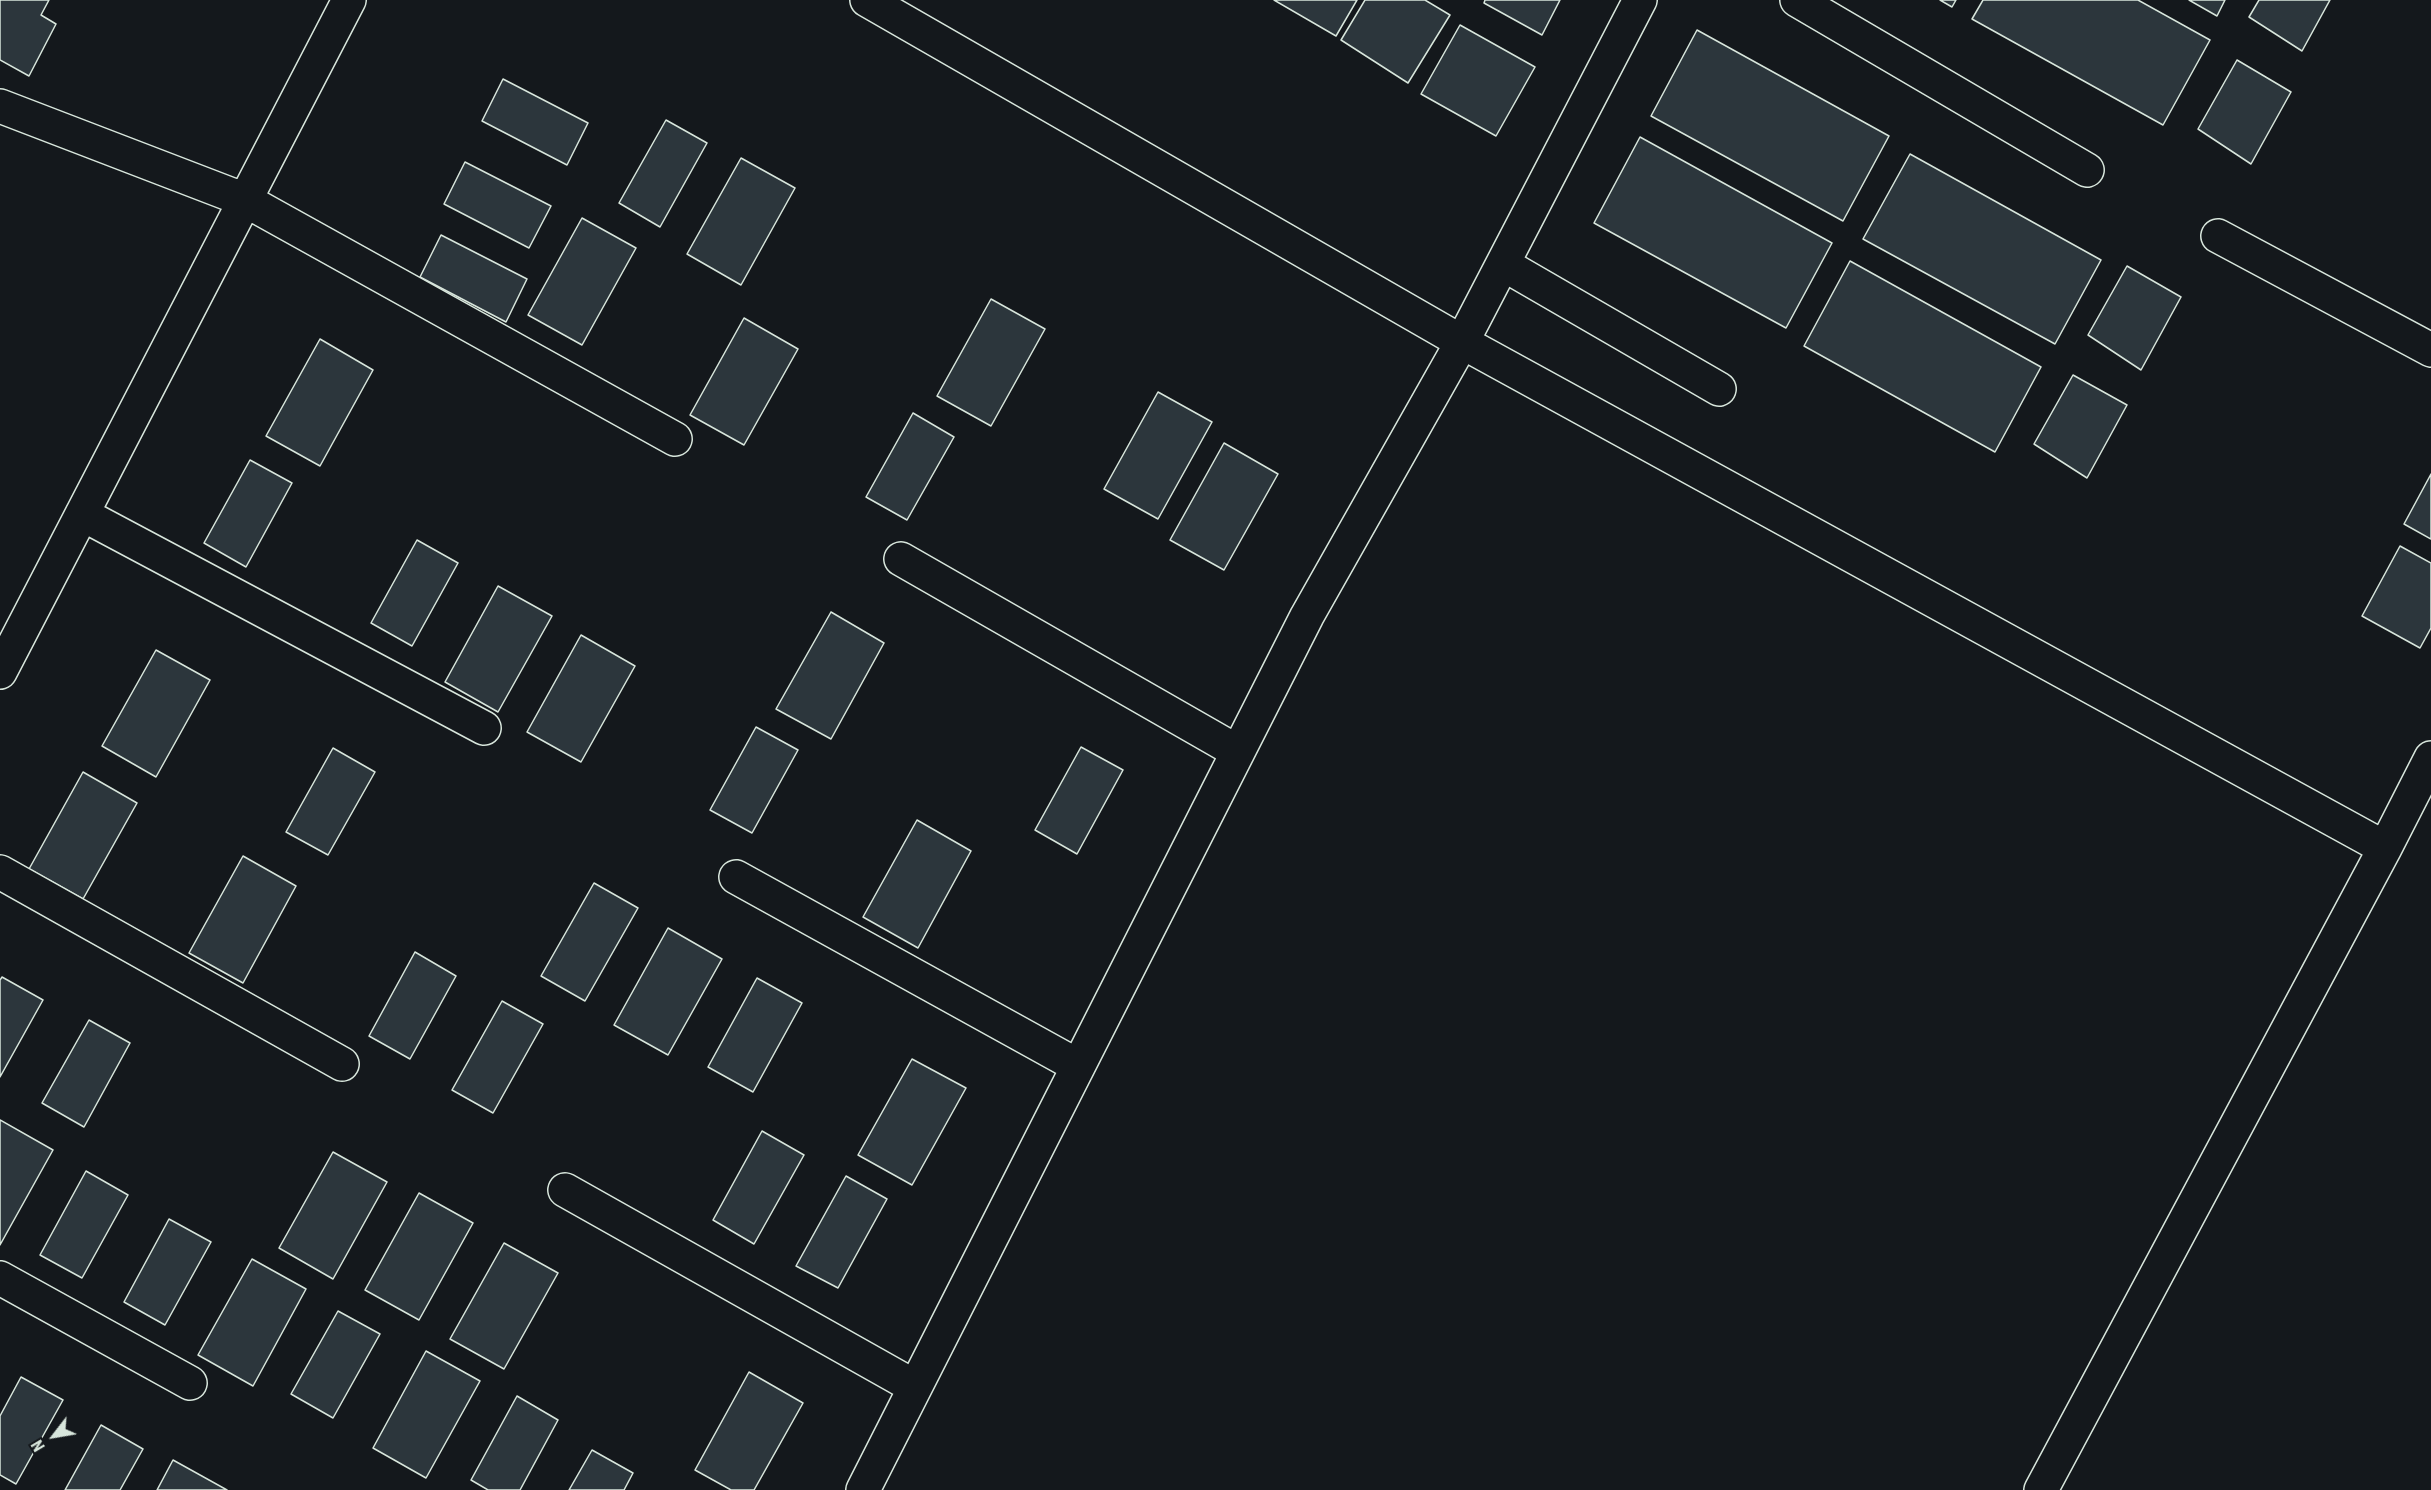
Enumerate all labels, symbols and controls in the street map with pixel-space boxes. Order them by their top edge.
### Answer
north arrow [24,1406,84,1466]
text: N [27,1436,49,1455]

